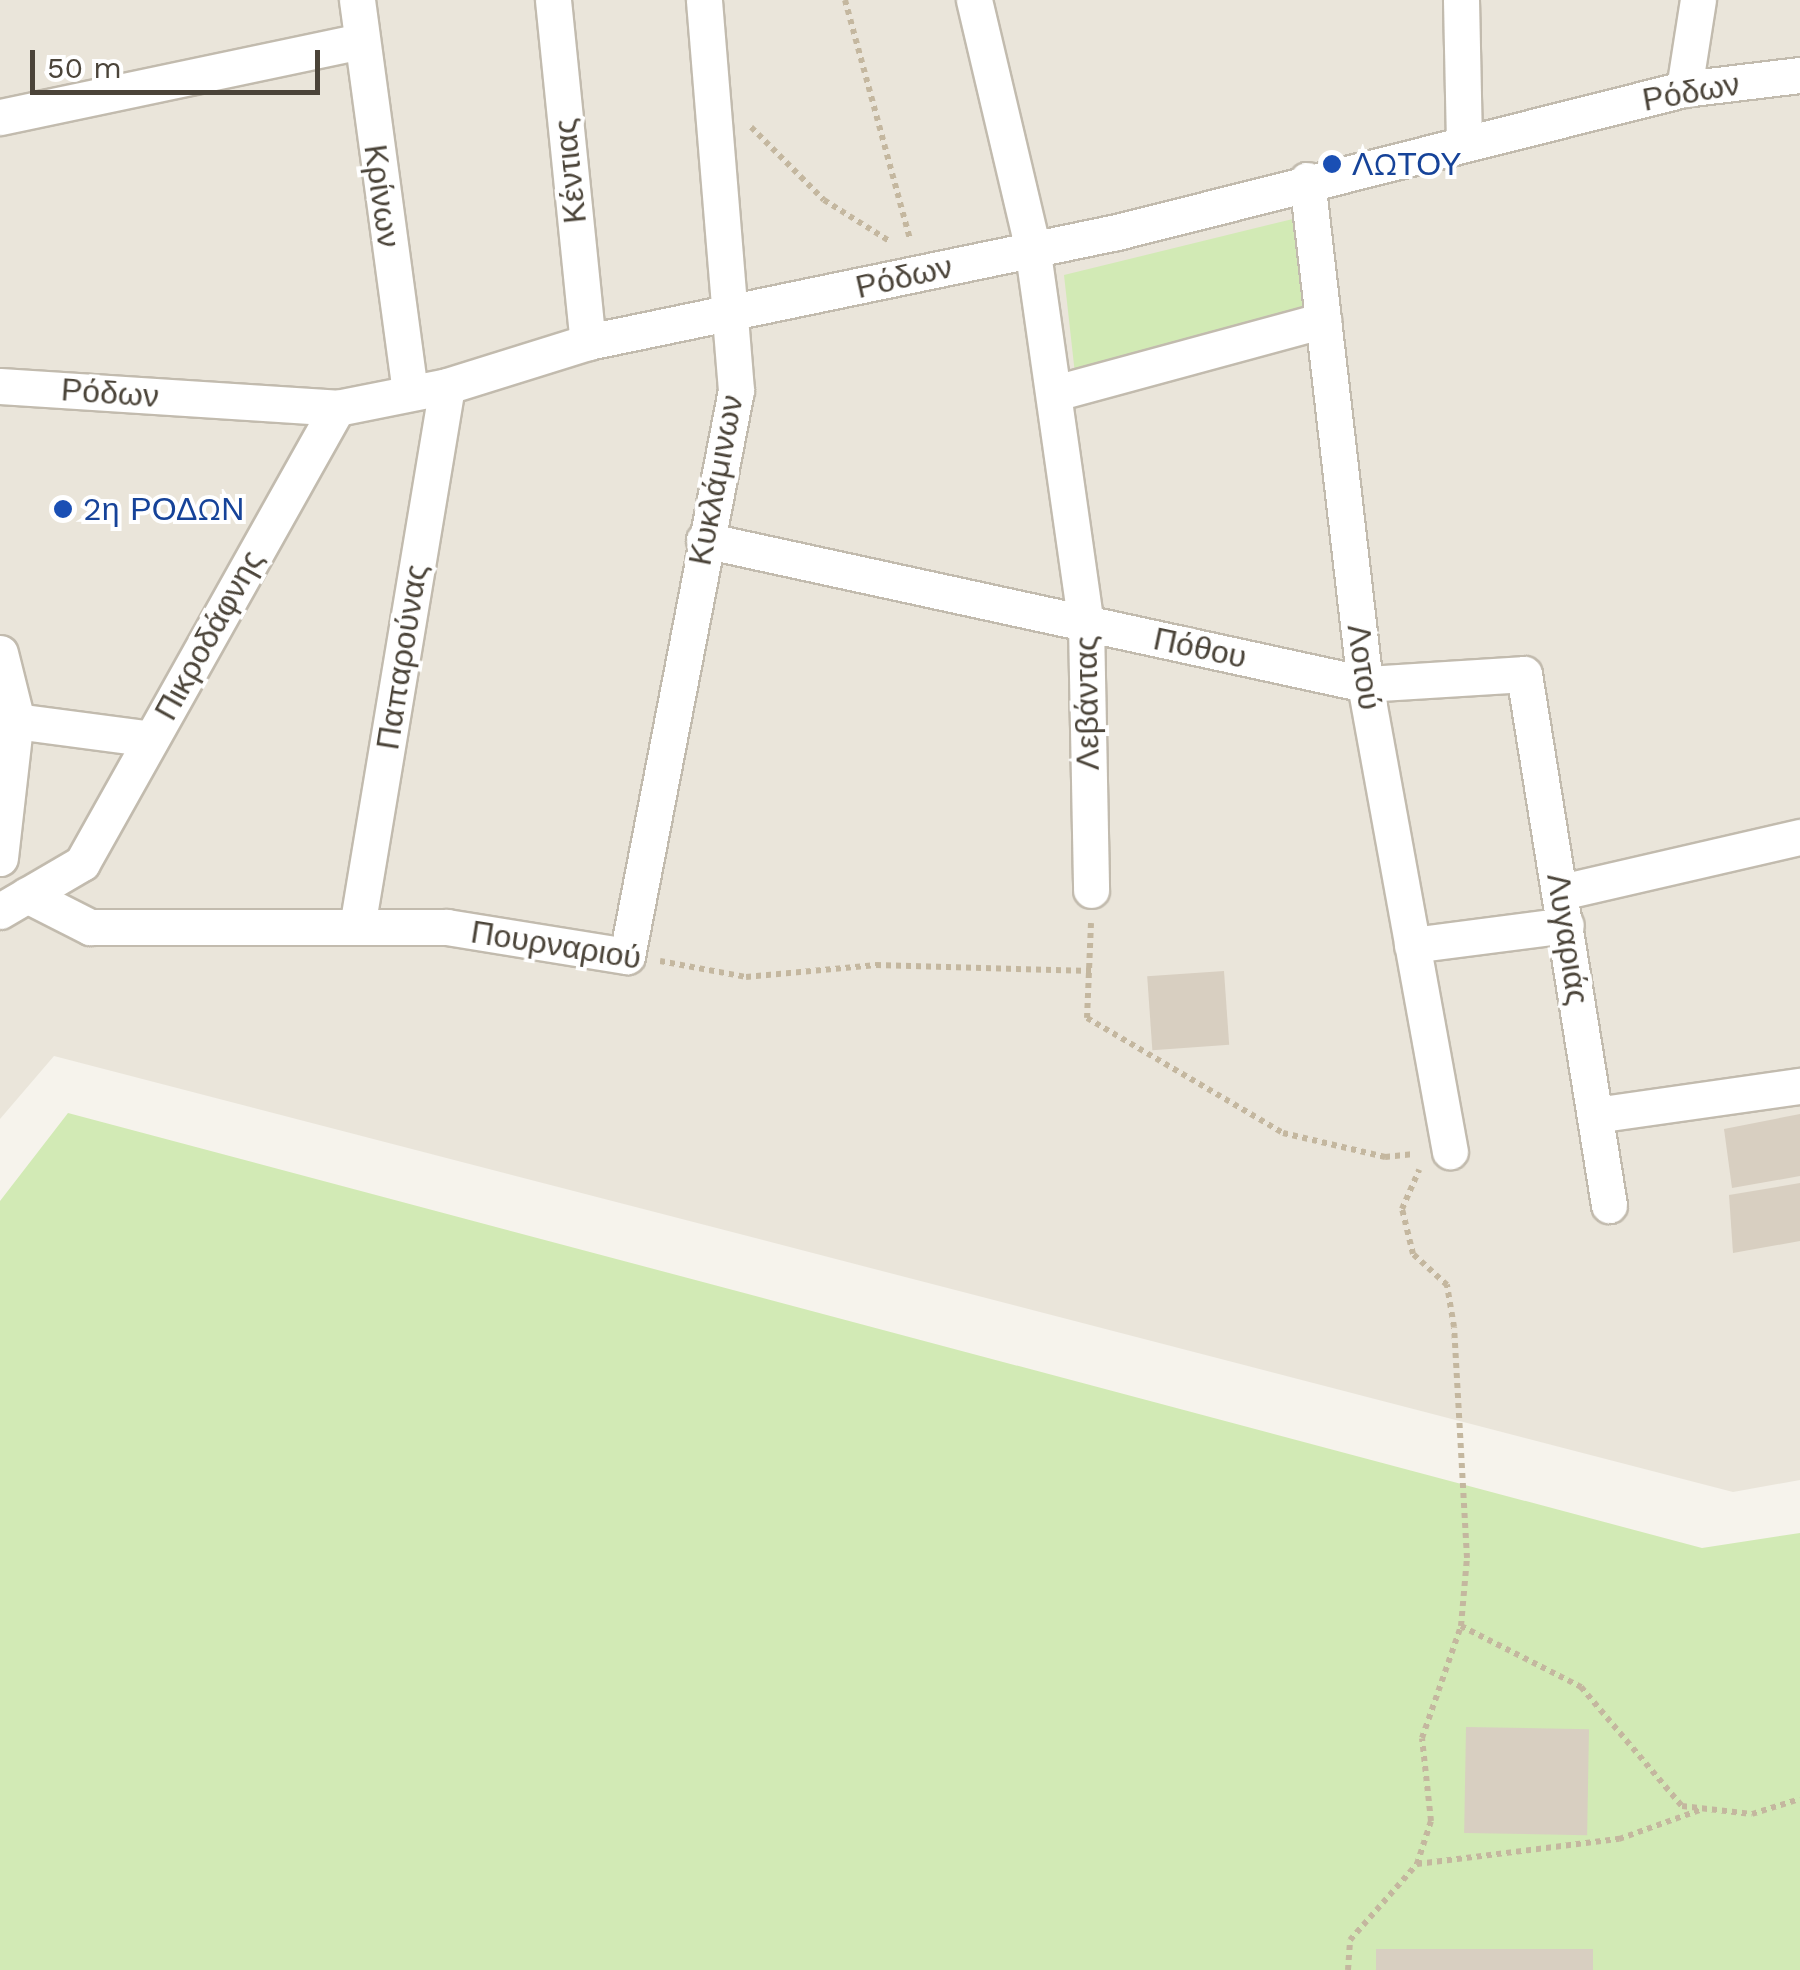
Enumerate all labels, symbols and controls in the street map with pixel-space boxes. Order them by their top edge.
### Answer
scale bar [35,30,325,92]
text: 50 m [47,50,122,85]
street label: Ρόδων [1639,65,1743,119]
street label: Κέντιας [545,117,595,225]
street label: Κρίνων [356,142,408,250]
place label: ΛΩΤΟΥ [1352,145,1461,183]
marker: ΛΩΤΟΥ [1321,153,1343,175]
street label: Ρόδων [852,247,956,307]
street label: Ρόδων [60,370,160,416]
street label: Κυκλάμινων [681,391,751,569]
place label: 2η ΡΟΔΩΝ [83,490,244,528]
marker: 2η ΡΟΔΩΝ [52,498,74,520]
street label: Πικροδάφνης [147,543,271,727]
street label: Παπαρούνας [368,562,436,752]
street label: Πόθου [1150,619,1250,677]
street label: Λοτού [1339,622,1389,712]
street label: Λεβάντας [1067,635,1107,771]
street label: Λυγαριάς [1539,871,1597,1007]
street label: Πουρναριού [468,913,644,977]

